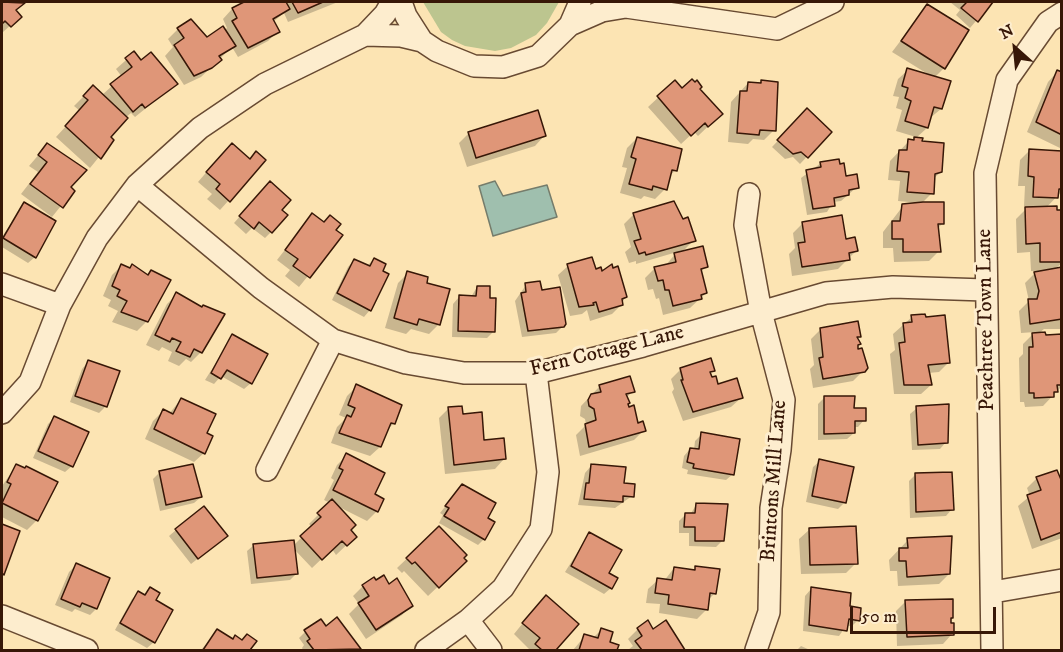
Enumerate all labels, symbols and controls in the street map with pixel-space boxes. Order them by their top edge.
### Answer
north arrow [985,18,1045,78]
text: N [996,20,1017,44]
street label: Peachtree Town Lane [973,229,1001,411]
street label: Fern Cottage Lane [527,321,687,383]
street label: Brintons Mill Lane [757,399,793,563]
scale bar [853,595,998,633]
text: 50 m [861,606,897,628]

